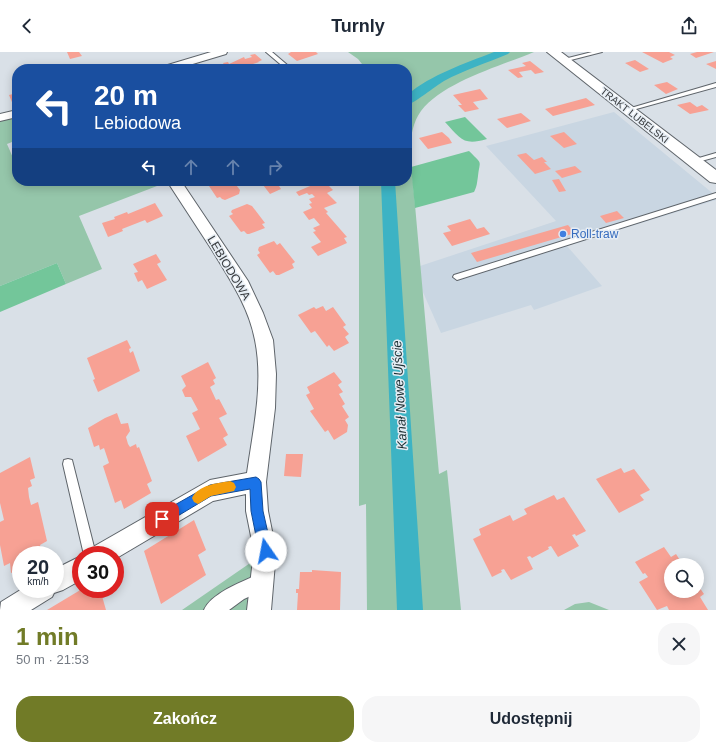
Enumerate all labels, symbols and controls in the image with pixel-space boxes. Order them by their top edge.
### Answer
icon: back [16,15,38,37]
icon: share [678,15,700,37]
text: Turnly [331,16,385,36]
icon: left [28,80,80,132]
text: 20 m [94,80,158,111]
street label: TRAKT LUBELSKI [599,85,671,145]
text: Lebiodowa [94,113,181,133]
icon: left [138,156,160,178]
icon: ahead [180,156,202,178]
icon: ahead [222,156,244,178]
icon: right [264,156,286,178]
place label: Roll-traw [571,227,619,241]
marker: Roll-traw [558,229,568,239]
street label: LEBIODOWA [204,233,254,303]
water label: Kanał Nowe Ujście [389,340,410,450]
pin [145,502,179,536]
icon: arrive [151,508,173,530]
position arrow [245,530,287,572]
speed limit sign: 30 [72,546,124,598]
text: 20 [27,556,49,578]
map controls [664,558,704,598]
button: search [664,558,704,598]
text: km/h [27,576,49,587]
text: 1 min [16,623,79,650]
button: close [658,623,700,665]
text: 50 m · 21:53 [16,652,89,667]
button: Zakończ [16,696,354,742]
button: Udostępnij [362,696,700,742]

